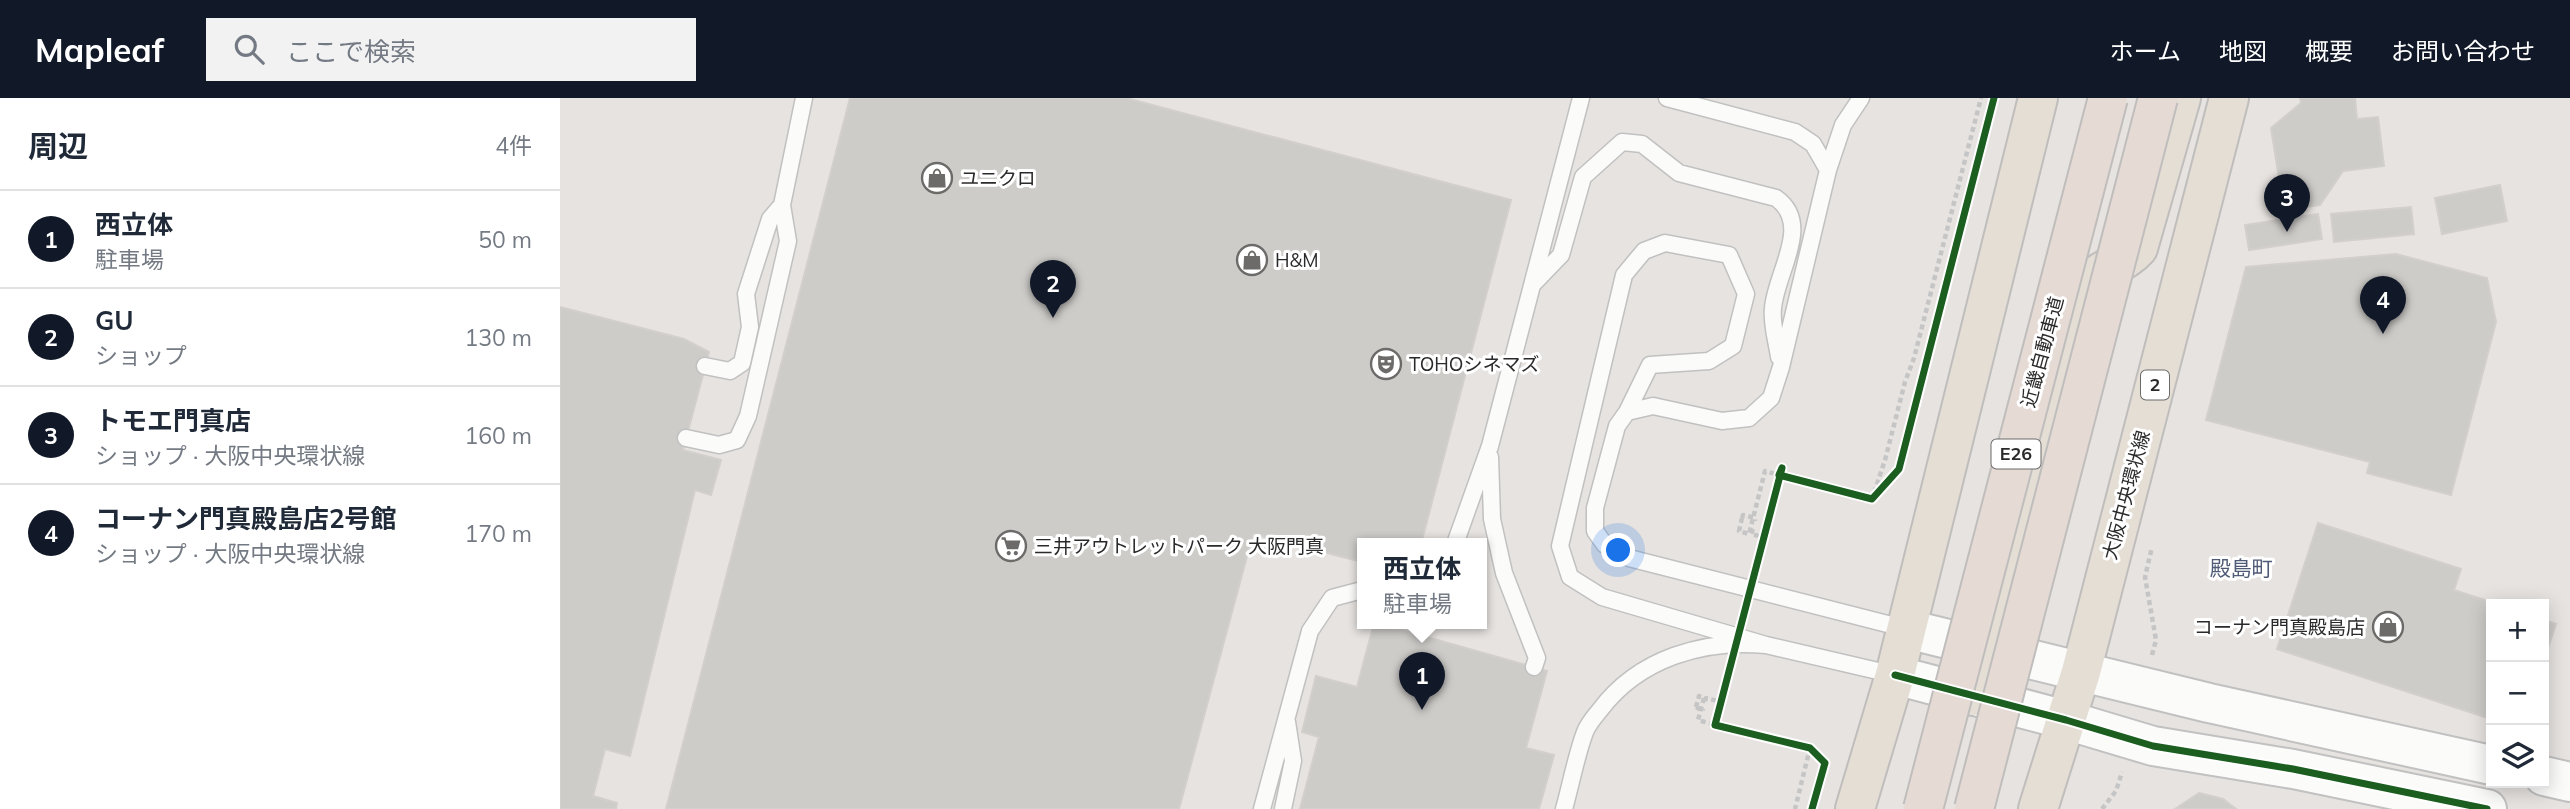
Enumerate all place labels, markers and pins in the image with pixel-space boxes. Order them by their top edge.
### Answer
shop icon: ユニクロ [920,161,954,195]
place label: ユニクロ [960,166,1036,190]
pin: 3 [2264,174,2310,232]
shop icon: H&M [1235,243,1269,277]
place label: H&M [1275,248,1319,272]
pin: 2 [1030,260,1076,318]
pin: 4 [2360,276,2406,334]
theatre icon: TOHOシネマズ [1369,347,1403,381]
place label: TOHOシネマズ [1409,352,1540,376]
supermarket icon: 三井アウトレットパーク 大阪門真 [994,529,1028,563]
place label: 三井アウトレットパーク 大阪門真 [1034,534,1324,558]
shop icon: コーナン門真殿島店 [2371,610,2405,644]
place label: コーナン門真殿島店 [2194,615,2365,639]
pin: 1 [1399,652,1445,710]

